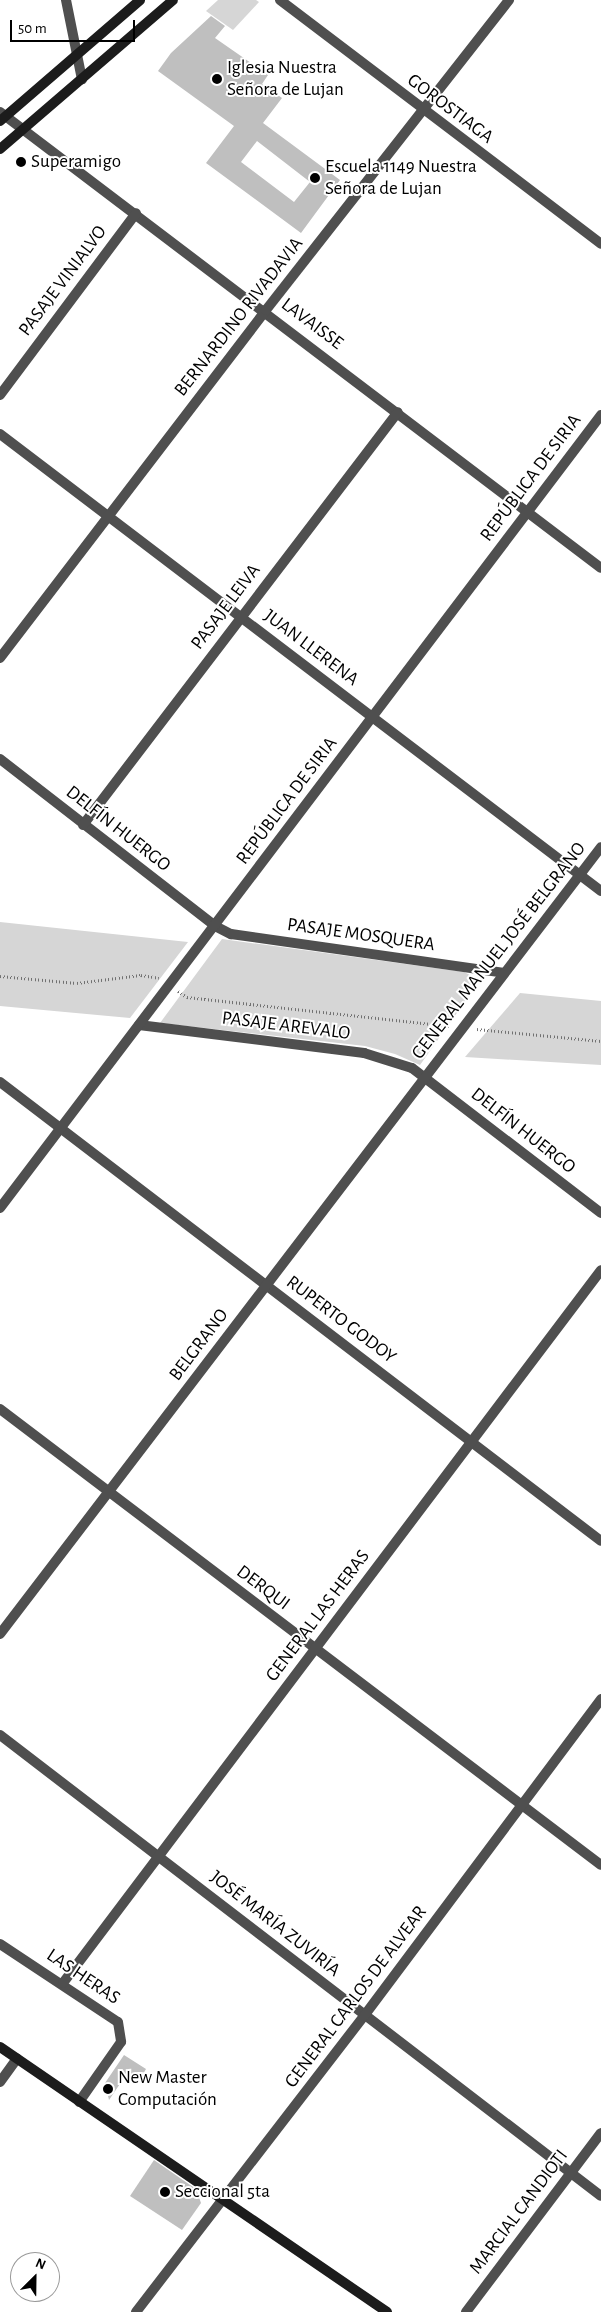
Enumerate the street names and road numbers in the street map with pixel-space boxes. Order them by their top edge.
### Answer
street label: GOROSTIAGA [402,69,498,149]
street label: PASAJE VINIALVO [14,221,112,341]
street label: BERNARDINO RIVADAVIA [170,233,308,401]
street label: LAVAISSE [276,293,348,355]
street label: REPÚBLICA DE SIRIA [476,410,586,546]
street label: PASAJE LEIVA [186,560,266,654]
street label: JUAN LLERENA [259,605,363,691]
street label: REPÚBLICA DE SIRIA [232,733,342,869]
street label: DELFÍN HUERGO [61,781,175,877]
street label: GENERAL MANUEL JOSÉ BELGRANO [407,838,591,1064]
street label: PASAJE MOSQUERA [286,913,436,957]
street label: PASAJE AREVALO [220,1007,352,1045]
street label: DELFÍN HUERGO [466,1083,580,1179]
street label: RUPERTO GODOY [281,1271,401,1369]
street label: BELGRANO [165,1304,233,1386]
street label: GENERAL LAS HERAS [261,1546,375,1686]
street label: DERQUI [232,1561,294,1615]
street label: JOSÉ MARÍA ZUVIRÍA [205,1866,345,1982]
street label: GENERAL CARLOS DE ALVEAR [280,1902,432,2092]
street label: LAS HERAS [42,1944,124,2010]
street label: MARCIAL CANDIOTI [465,2145,573,2279]

